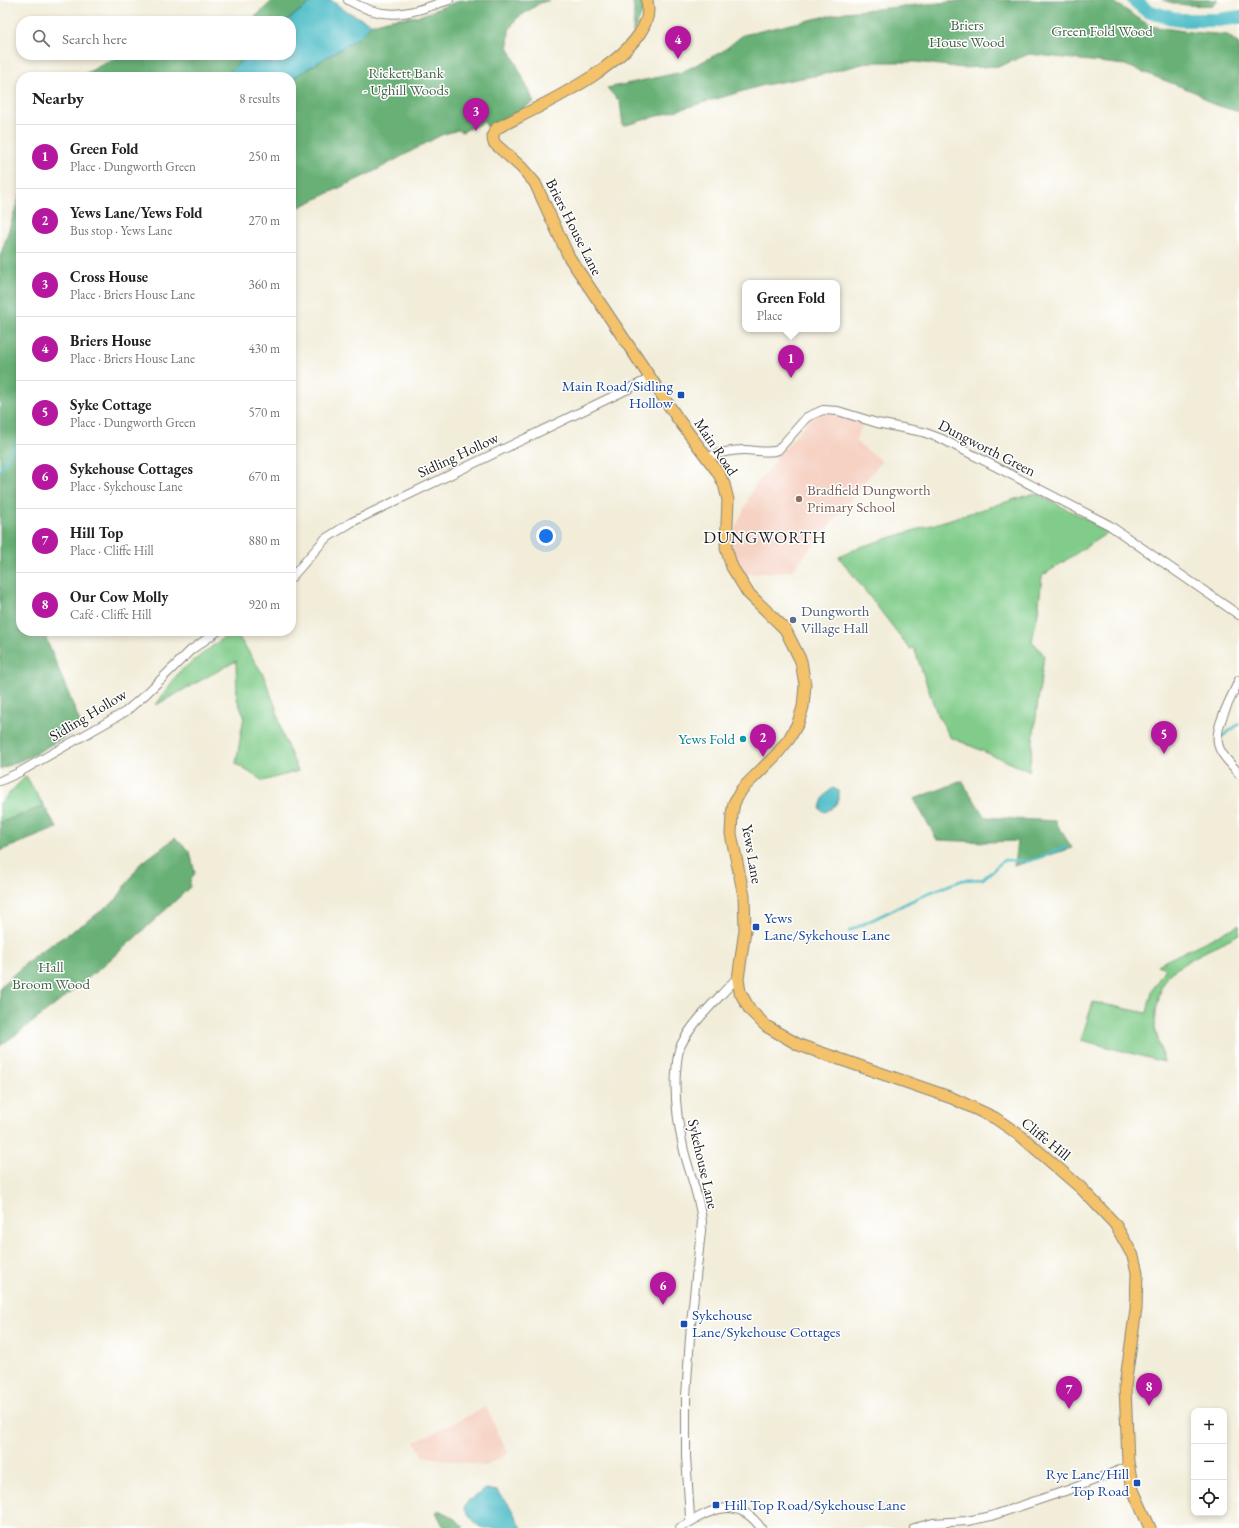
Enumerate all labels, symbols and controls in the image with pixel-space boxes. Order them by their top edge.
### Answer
park label: Briers House Wood [929,15,1005,51]
search box [16,16,296,60]
park label: Green Fold Wood [1051,21,1153,40]
pin: 4 [665,26,691,59]
icon: search [30,27,52,49]
text: Search here [62,29,127,48]
park label: Rickett Bank - Ughill Woods [363,63,449,99]
text: Nearby [32,87,84,109]
text: 8 results [239,90,280,107]
pin: 3 [463,98,489,131]
text: Green Fold [70,139,139,158]
text: 1 [42,148,48,165]
text: 250 m [249,148,280,165]
text: Place · Dungworth Green [70,158,196,175]
street label: Briers House Lane [542,175,607,278]
text: Yews Lane/Yews Fold [70,203,203,222]
text: 2 [42,212,48,229]
text: 270 m [249,212,280,229]
text: Bus stop · Yews Lane [70,222,172,239]
text: Cross House [70,267,148,286]
text: 3 [42,276,48,293]
text: 360 m [249,276,280,293]
popup [742,280,840,332]
text: Place · Briers House Lane [70,286,195,303]
text: Green Fold [757,288,825,307]
text: Place [757,307,782,324]
text: Briers House [70,331,151,350]
text: 4 [42,340,48,357]
text: 430 m [249,340,280,357]
pin: 1 [778,345,804,378]
text: Place · Briers House Lane [70,350,195,367]
place label: Main Road/Sidling Hollow [562,376,674,412]
marker: Main Road/Sidling Hollow [676,390,686,400]
text: Syke Cottage [70,395,152,414]
text: 5 [42,404,48,421]
text: 570 m [249,404,280,421]
text: Place · Dungworth Green [70,414,196,431]
street label: Main Road [690,414,743,479]
street label: Dungworth Green [935,415,1039,480]
street label: Sidling Hollow [414,427,502,482]
text: Sykehouse Cottages [70,459,193,478]
text: 6 [42,468,48,485]
text: 670 m [249,468,280,485]
text: Place · Sykehouse Lane [70,478,183,495]
place label: Bradfield Dungworth Primary School [807,480,931,516]
marker: Bradfield Dungworth Primary School [794,494,804,504]
text: Hill Top [70,523,123,542]
your location [536,526,556,546]
district label: DUNGWORTH [703,526,827,548]
text: 7 [42,532,48,549]
text: 880 m [249,532,280,549]
text: Place · Cliffe Hill [70,542,154,559]
text: Our Cow Molly [70,587,169,606]
text: 8 [42,596,48,613]
text: 920 m [249,596,280,613]
place label: Dungworth Village Hall [801,601,870,637]
text: Café · Cliffe Hill [70,606,151,623]
marker: Dungworth Village Hall [788,615,798,625]
street label: Sidling Hollow [46,684,131,745]
pin: 5 [1151,721,1177,754]
pin: 2 [750,724,776,757]
place label: Yews Fold [678,729,735,748]
marker: Yews Fold [738,734,748,744]
street label: Yews Lane [738,823,767,885]
place label: Yews Lane/Sykehouse Lane [764,908,890,944]
marker: Yews Lane/Sykehouse Lane [751,922,761,932]
park label: Hall Broom Wood [12,957,90,993]
street label: Cliffe Hill [1018,1113,1075,1165]
street label: Sykehouse Lane [684,1117,723,1211]
pin: 6 [650,1272,676,1305]
place label: Sykehouse Lane/Sykehouse Cottages [692,1305,841,1341]
marker: Sykehouse Lane/Sykehouse Cottages [679,1319,689,1329]
pin: 8 [1136,1373,1162,1406]
pin: 7 [1056,1376,1082,1409]
map controls [1191,1408,1227,1516]
button: + [1191,1408,1227,1444]
button: − [1191,1444,1227,1480]
place label: Rye Lane/Hill Top Road [1046,1464,1129,1500]
marker: Rye Lane/Hill Top Road [1132,1478,1142,1488]
button: locate [1191,1480,1227,1516]
place label: Hill Top Road/Sykehouse Lane [724,1495,906,1514]
marker: Hill Top Road/Sykehouse Lane [711,1500,721,1510]

